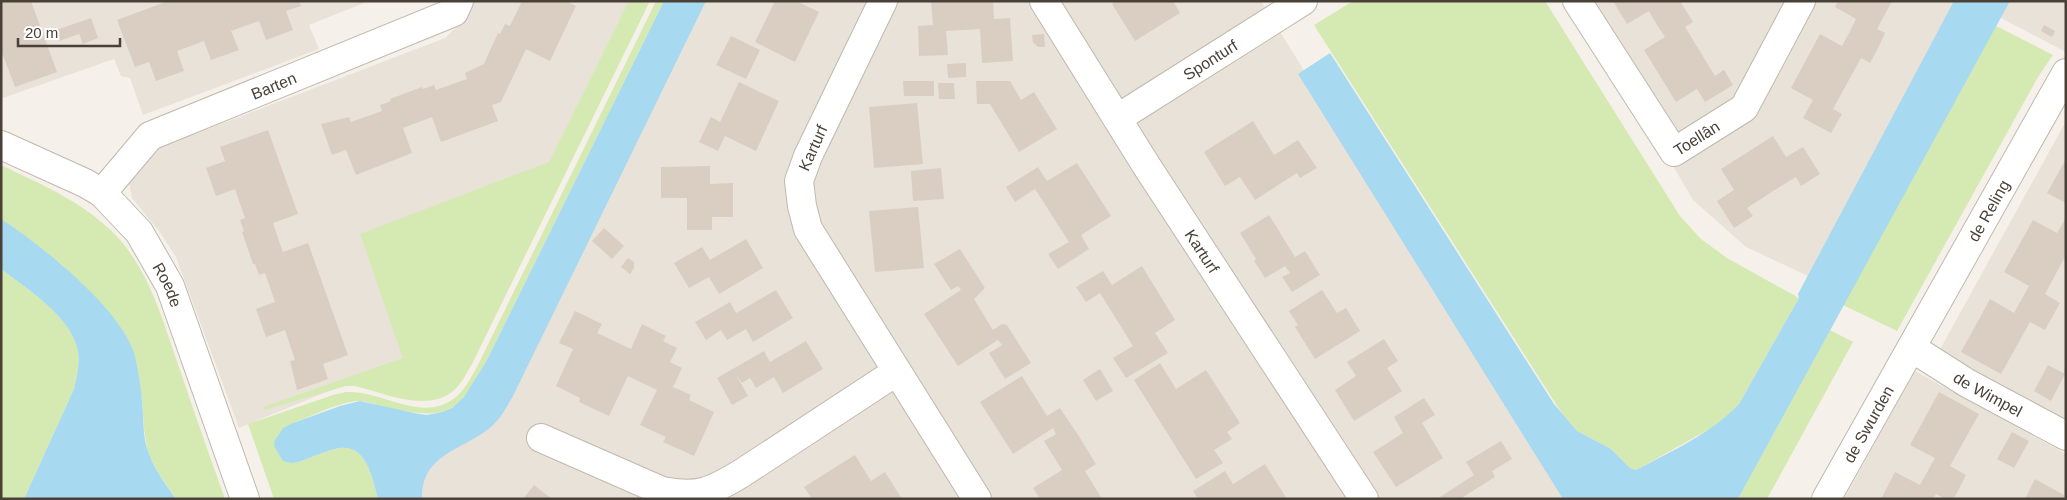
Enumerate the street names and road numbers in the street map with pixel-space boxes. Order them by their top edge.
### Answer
street label: Sponturf [1180,36,1241,83]
street label: Barten [249,69,299,102]
street label: Toellân [1670,117,1722,159]
street label: Karturf [795,122,831,173]
street label: de Reling [1964,177,2012,244]
street label: Karturf [1182,226,1223,276]
street label: Roede [150,260,185,309]
street label: de Wimpel [1951,368,2025,420]
street label: de Swurden [1840,383,1897,465]

